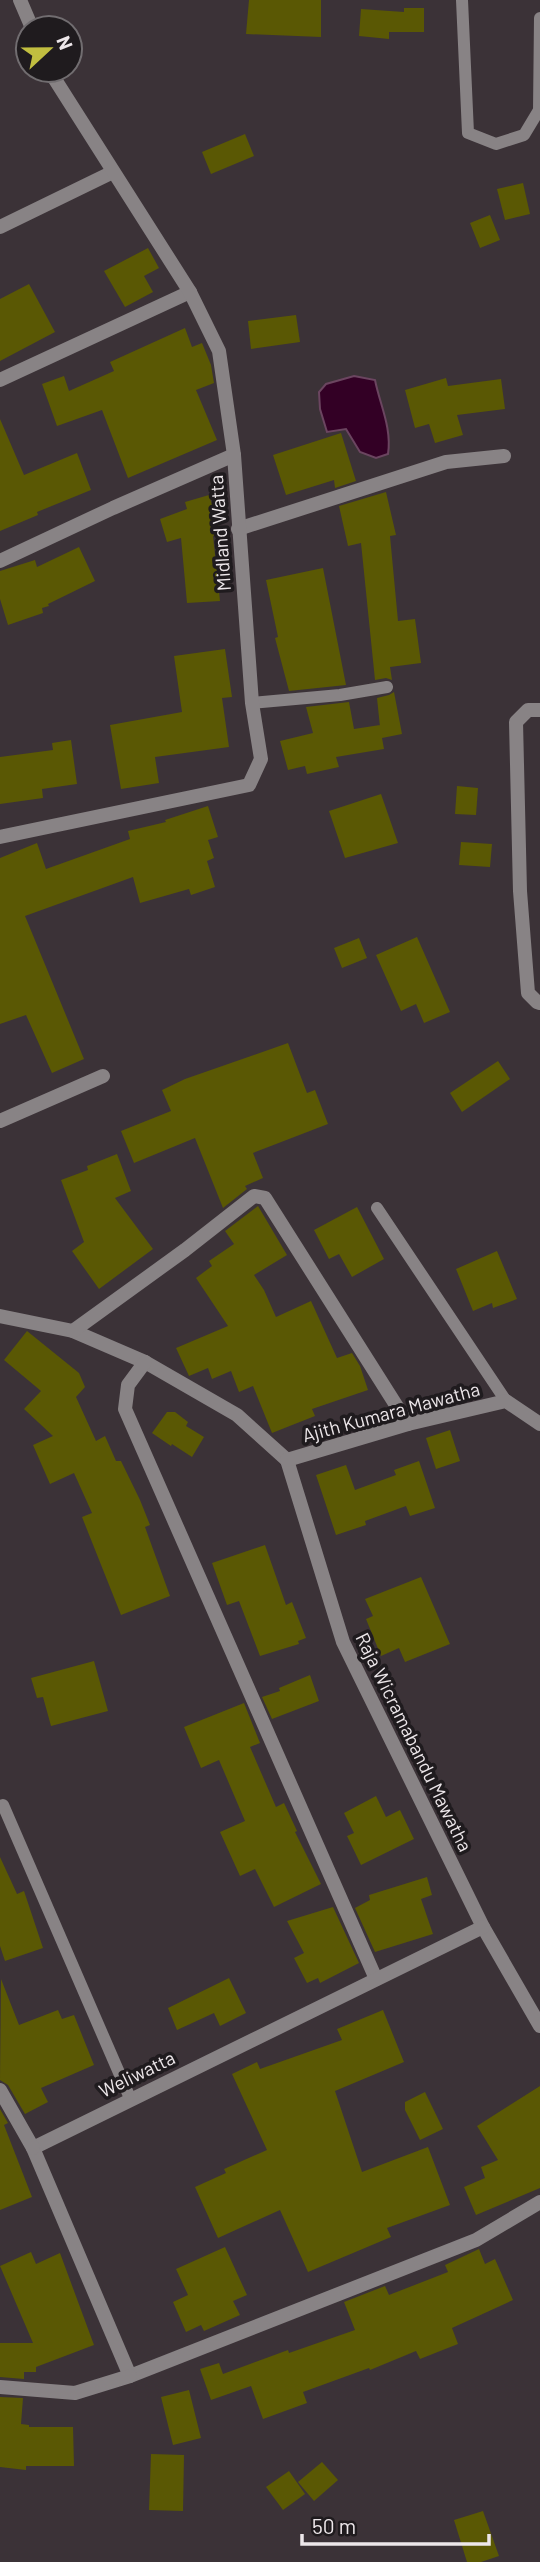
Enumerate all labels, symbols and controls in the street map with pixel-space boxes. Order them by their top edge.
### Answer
north arrow [14,14,84,84]
text: N [52,32,78,53]
street label: Midland Watta [204,474,235,592]
street label: Ajith Kumara Mawatha [300,1377,482,1446]
street label: Raja Wicramabandu Mawatha [351,1629,478,1855]
street label: Weliwatta [95,2045,179,2102]
scale bar [302,2502,489,2546]
text: 50 m [312,2513,356,2538]

